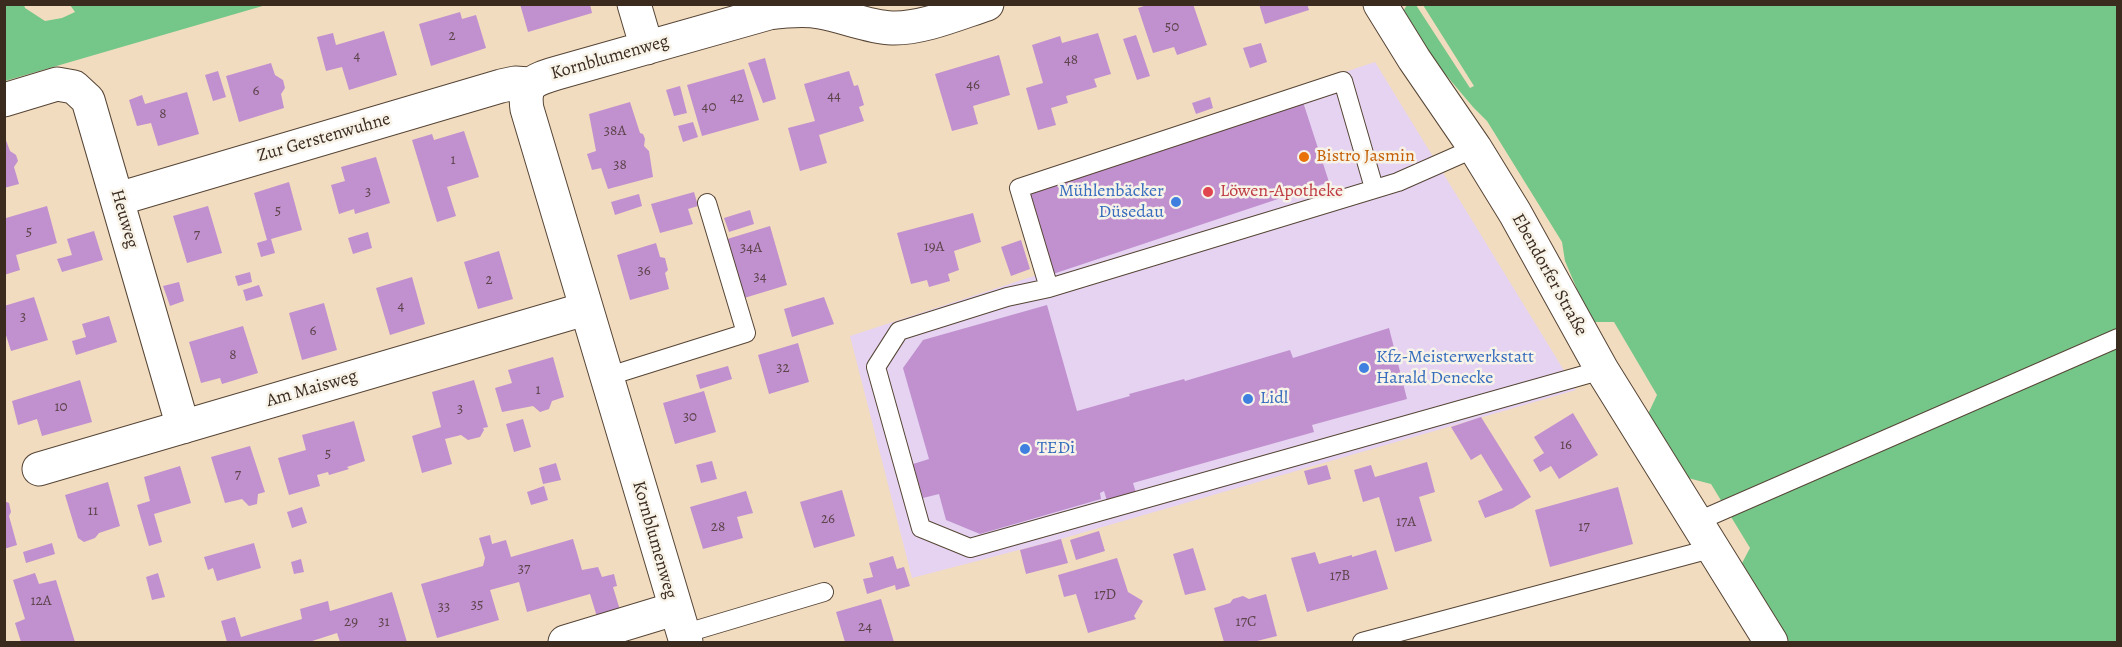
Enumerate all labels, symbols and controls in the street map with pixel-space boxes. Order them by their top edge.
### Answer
house number: 50 [1165,18,1179,36]
house number: 2 [448,27,456,45]
street label: Kornblumenweg [549,31,671,85]
house number: 4 [354,47,360,65]
house number: 48 [1064,51,1078,69]
house number: 46 [966,76,980,94]
house number: 6 [253,82,259,100]
house number: 44 [827,87,841,105]
house number: 42 [730,89,744,107]
house number: 40 [702,98,716,116]
house number: 8 [159,105,167,123]
street label: Zur Gerstenwuhne [255,109,393,167]
house number: 38A [604,122,626,140]
place label: Bistro Jasmin [1316,146,1415,168]
marker: Bistro Jasmin [1297,150,1311,164]
house number: 1 [450,151,456,169]
house number: 38 [613,156,627,174]
place label: Mühlenbäcker Düsedau [1059,181,1164,224]
place label: Löwen-Apotheke [1220,181,1343,203]
house number: 3 [365,183,371,201]
marker: Löwen-Apotheke [1201,185,1215,199]
street label: Heuweg [105,187,143,251]
marker: Mühlenbäcker Düsedau [1169,195,1183,209]
house number: 5 [275,202,281,220]
street label: Ebendorfer Straße [1506,210,1592,340]
house number: 5 [26,223,32,241]
house number: 7 [194,226,200,244]
house number: 19A [924,238,944,256]
house number: 34A [740,239,762,257]
house number: 36 [637,262,651,280]
house number: 34 [753,268,767,286]
house number: 2 [485,271,493,289]
house number: 4 [398,297,404,315]
house number: 3 [20,308,26,326]
house number: 6 [310,322,316,340]
house number: 8 [229,346,237,364]
place label: Kfz-Meisterwerkstatt Harald Denecke [1376,347,1534,389]
house number: 32 [776,359,790,377]
marker: Kfz-Meisterwerkstatt Harald Denecke [1357,361,1371,375]
street label: Am Maisweg [264,366,360,412]
house number: 1 [535,381,541,399]
place label: Lidl [1260,388,1288,410]
marker: Lidl [1241,392,1255,406]
house number: 10 [54,398,68,416]
house number: 3 [457,400,463,418]
house number: 30 [683,408,697,426]
house number: 16 [1560,436,1572,454]
place label: TEDi [1037,438,1075,460]
marker: TEDi [1018,442,1032,456]
house number: 5 [325,445,331,463]
house number: 7 [235,466,241,484]
street label: Kornblumenweg [627,479,681,601]
house number: 11 [88,502,98,520]
house number: 26 [821,510,835,528]
house number: 17A [1396,513,1416,531]
house number: 28 [711,518,725,536]
house number: 17 [1578,518,1590,536]
house number: 37 [518,560,530,578]
house number: 17B [1330,567,1350,585]
house number: 17D [1094,586,1116,604]
house number: 12A [30,592,52,610]
house number: 35 [471,596,483,614]
house number: 33 [438,598,450,616]
house number: 29 [344,613,358,631]
house number: 31 [378,613,390,631]
house number: 17C [1236,613,1256,631]
house number: 24 [858,618,872,636]

